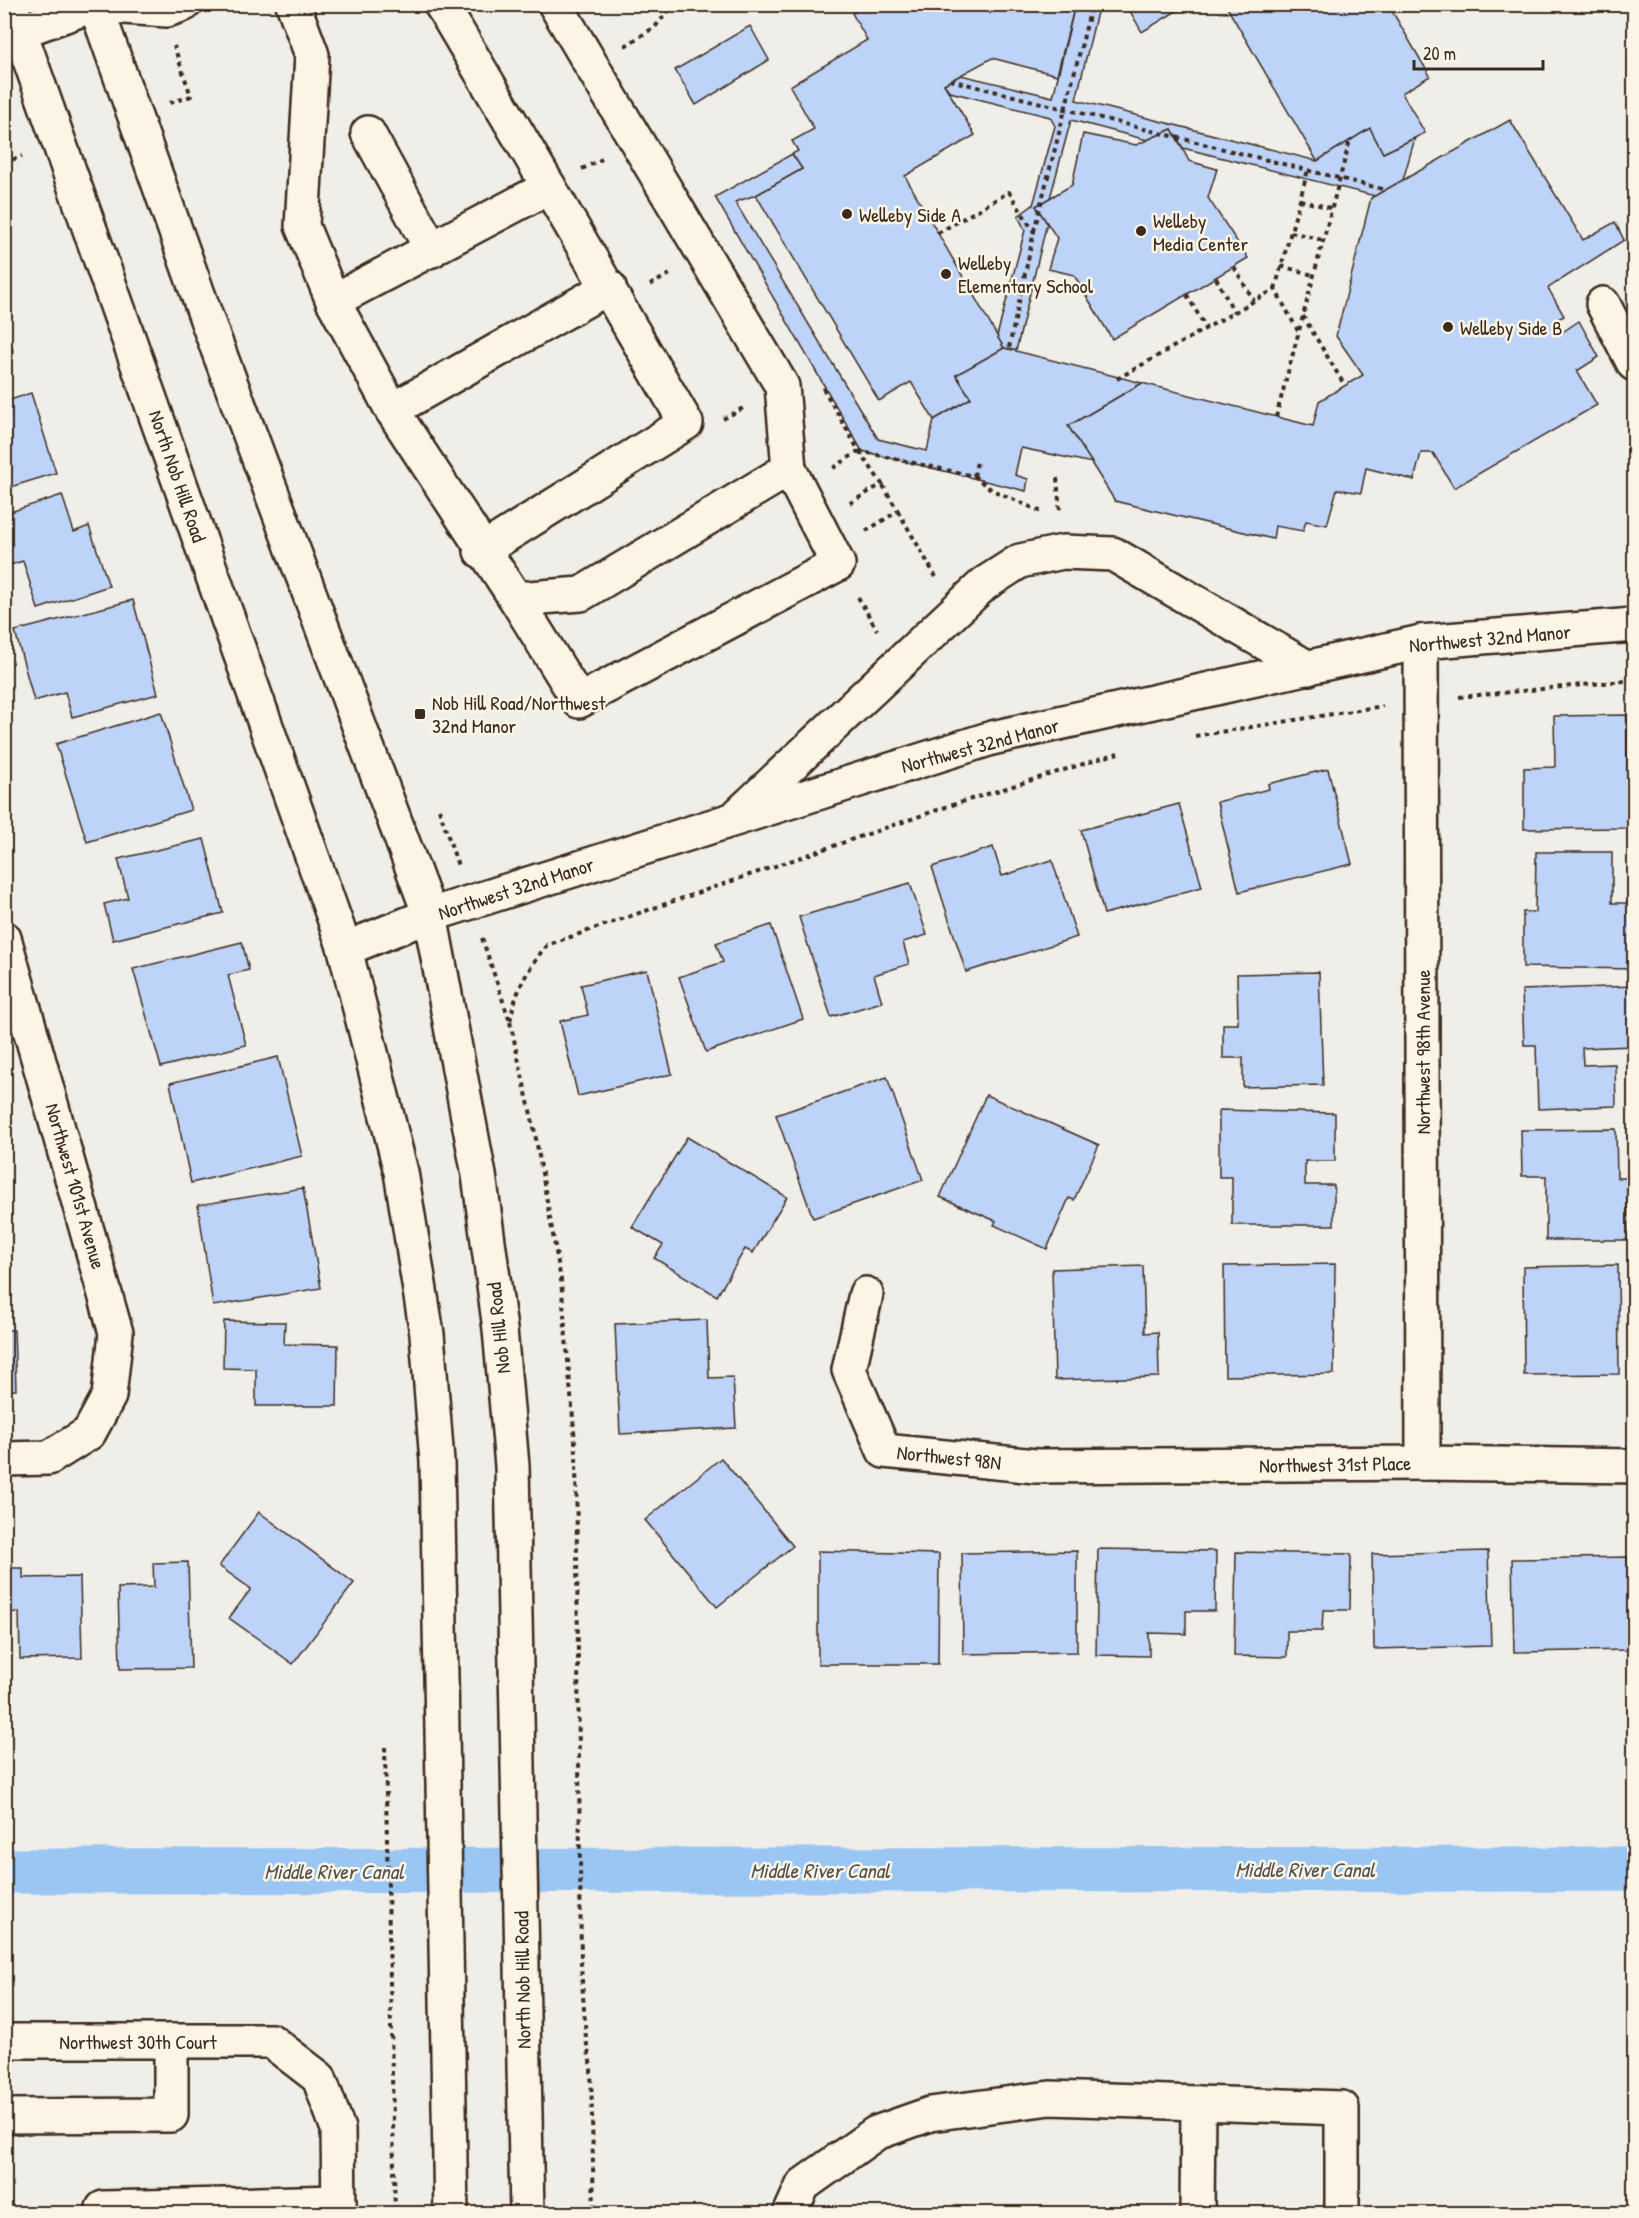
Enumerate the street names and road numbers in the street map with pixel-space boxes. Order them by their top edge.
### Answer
street label: North Nob Hill Road [143,407,213,546]
street label: Northwest 32nd Manor [1408,617,1572,659]
street label: Northwest 32nd Manor [898,711,1062,779]
street label: Northwest 32nd Manor [435,850,598,926]
street label: Northwest 98th Avenue [1409,970,1436,1134]
street label: Northwest 101st Avenue [39,1100,113,1272]
street label: Nob Hill Road [480,1281,516,1375]
street label: Northwest 98N [896,1438,1002,1476]
street label: Northwest 31st Place [1259,1449,1411,1479]
street label: North Nob Hill Road [507,1911,537,2049]
street label: Northwest 30th Court [59,2028,218,2055]

